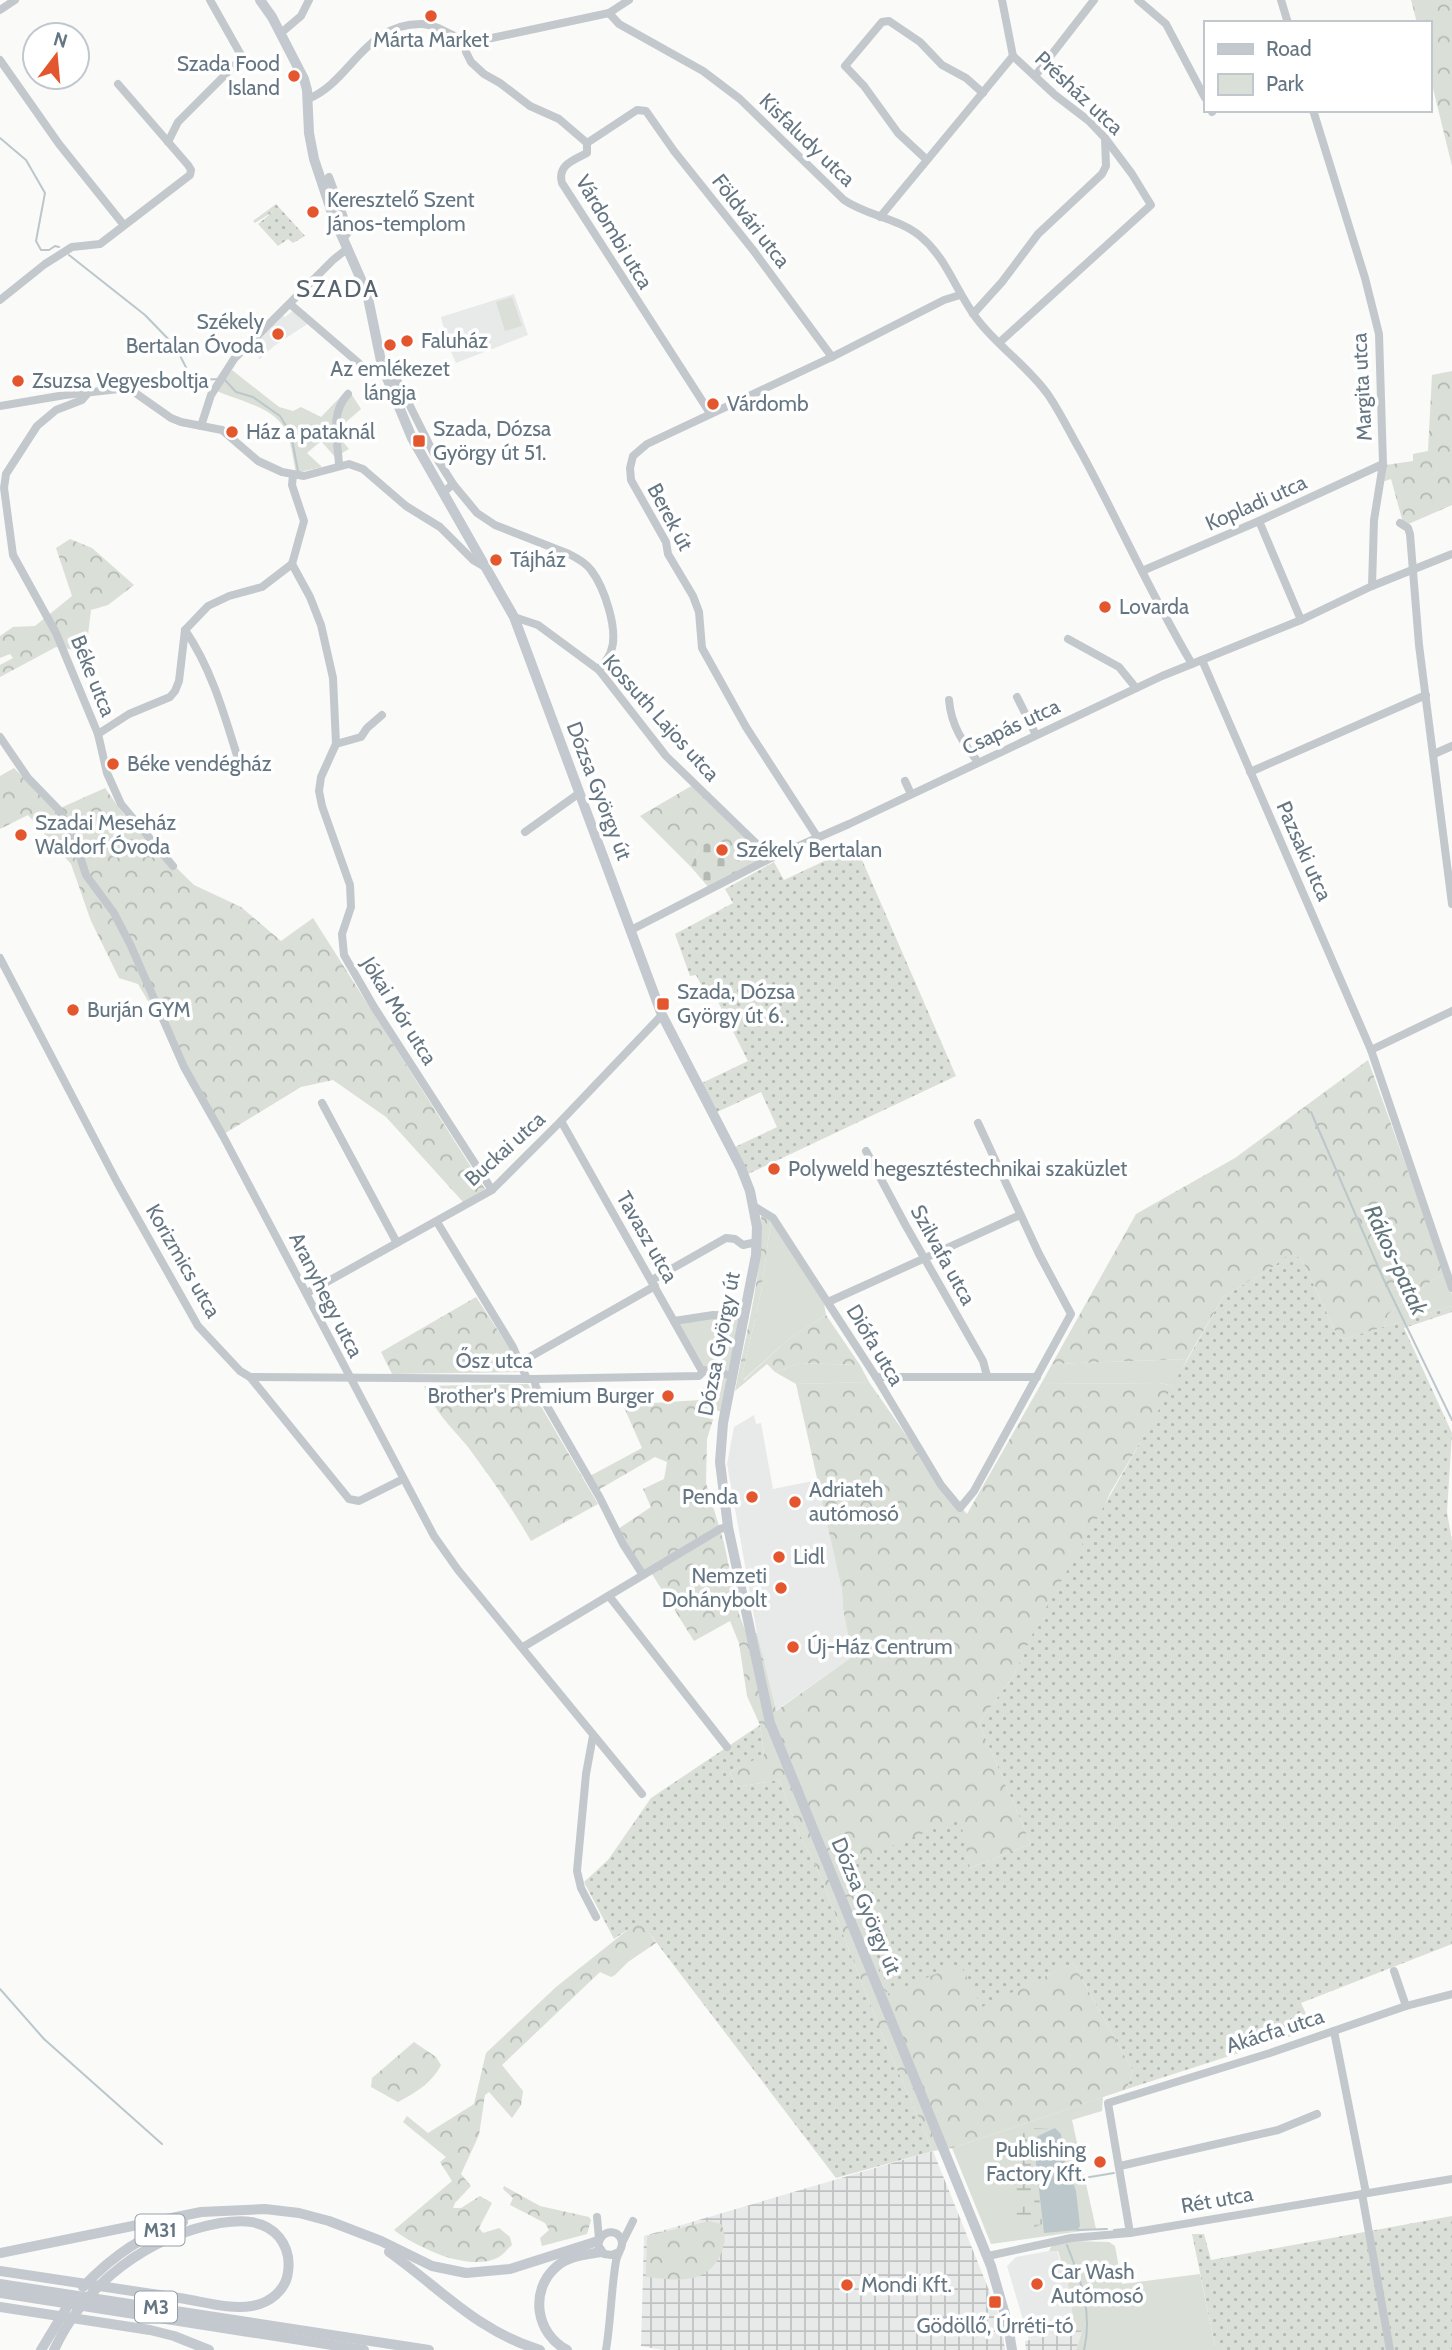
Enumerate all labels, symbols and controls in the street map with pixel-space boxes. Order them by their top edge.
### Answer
marker: Márta Market [423,8,439,24]
north arrow [21,21,91,91]
legend [1204,21,1431,112]
text: N [51,27,70,53]
place label: Márta Market [373,27,489,52]
text: Road [1266,36,1312,61]
street label: Présház utca [1030,46,1129,140]
place label: Szada Food Island [177,51,280,100]
marker: Szada Food Island [286,68,302,84]
text: Park [1266,71,1304,96]
street label: Kisfaludy utca [754,88,860,191]
street label: Földvári utca [707,169,796,272]
street label: Várdombi utca [571,170,658,293]
place label: Keresztelő Szent János-templom [326,187,475,236]
marker: Keresztelő Szent János-templom [305,204,321,220]
district label: SZADA [296,274,380,303]
place label: Székely Bertalan Óvoda [126,309,264,358]
marker: Székely Bertalan Óvoda [270,326,286,342]
place label: Faluház [421,328,488,353]
street label: Margita utca [1346,332,1377,442]
marker: Faluház [399,333,415,349]
marker: Az emlékezet lángja [382,337,398,353]
place label: Az emlékezet lángja [330,356,450,406]
place label: Zsuzsa Vegyesboltja [32,368,209,394]
marker: Zsuzsa Vegyesboltja [10,373,26,389]
place label: Várdomb [727,391,809,416]
marker: Várdomb [705,396,721,412]
place label: Szada, Dózsa György út 51. [433,416,551,465]
place label: Ház a pataknál [246,419,375,444]
marker: Ház a pataknál [224,424,240,440]
marker: Szada, Dózsa György út 51. [411,433,427,449]
street label: Kopladi utca [1201,469,1310,536]
street label: Berek út [642,479,699,555]
place label: Tájház [510,547,566,573]
marker: Tájház [488,552,504,568]
place label: Lovarda [1119,594,1189,619]
marker: Lovarda [1097,599,1113,615]
street label: Béke utca [66,632,121,720]
street label: Kossuth Lajos utca [597,649,725,787]
street label: Csapás utca [958,693,1063,760]
street label: Dózsa György út [562,718,637,863]
place label: Béke vendégház [127,751,272,776]
marker: Béke vendégház [105,756,121,772]
street label: Pazsaki utca [1271,797,1338,905]
place label: Szadai Meseház Waldorf Óvoda [35,810,176,859]
marker: Szadai Meseház Waldorf Óvoda [13,827,29,843]
place label: Székely Bertalan [736,837,882,862]
marker: Székely Bertalan [714,842,730,858]
street label: Jókai Mór utca [356,951,442,1069]
place label: Szada, Dózsa György út 6. [677,979,795,1028]
marker: Szada, Dózsa György út 6. [655,996,671,1012]
place label: Burján GYM [87,997,191,1023]
marker: Burján GYM [65,1002,81,1018]
street label: Buckai utca [459,1106,550,1191]
place label: Polyweld hegesztéstechnikai szaküzlet [788,1156,1127,1181]
marker: Polyweld hegesztéstechnikai szaküzlet [766,1161,782,1177]
street label: Tavasz utca [611,1187,683,1287]
street label: Korizmics utca [141,1199,226,1322]
street label: Szilvafa utca [906,1200,981,1309]
water label: Rákos-patak [1358,1201,1434,1320]
street label: Aranyhegy utca [284,1228,369,1362]
street label: Dózsa György út [692,1270,745,1418]
street label: Diófa utca [841,1300,909,1390]
street label: Ősz utca [455,1347,533,1373]
place label: Brother's Premium Burger [427,1383,654,1408]
marker: Brother's Premium Burger [660,1388,676,1404]
place label: Adriateh autómosó [809,1477,899,1526]
place label: Penda [682,1484,738,1509]
marker: Penda [744,1489,760,1505]
marker: Adriateh autómosó [787,1494,803,1510]
place label: Lidl [793,1544,825,1569]
marker: Lidl [771,1549,787,1565]
place label: Nemzeti Dohánybolt [662,1563,767,1612]
marker: Nemzeti Dohánybolt [773,1580,789,1596]
place label: Új-Ház Centrum [807,1634,953,1660]
marker: Új-Ház Centrum [785,1639,801,1655]
street label: Dózsa György út [826,1834,906,1978]
street label: Akácfa utca [1223,2003,1327,2058]
place label: Publishing Factory Kft. [986,2137,1087,2186]
marker: Publishing Factory Kft. [1092,2154,1108,2170]
street label: Rét utca [1179,2181,1255,2218]
road number: M31 [136,2214,184,2246]
place label: Car Wash Autómosó [1051,2259,1143,2308]
place label: Mondi Kft. [861,2272,952,2297]
marker: Car Wash Autómosó [1029,2276,1045,2292]
marker: Mondi Kft. [839,2277,855,2293]
road number: M3 [135,2292,177,2322]
marker: Gödöllő, Úrréti-tó [987,2294,1003,2310]
place label: Gödöllő, Úrréti-tó [917,2313,1073,2338]

